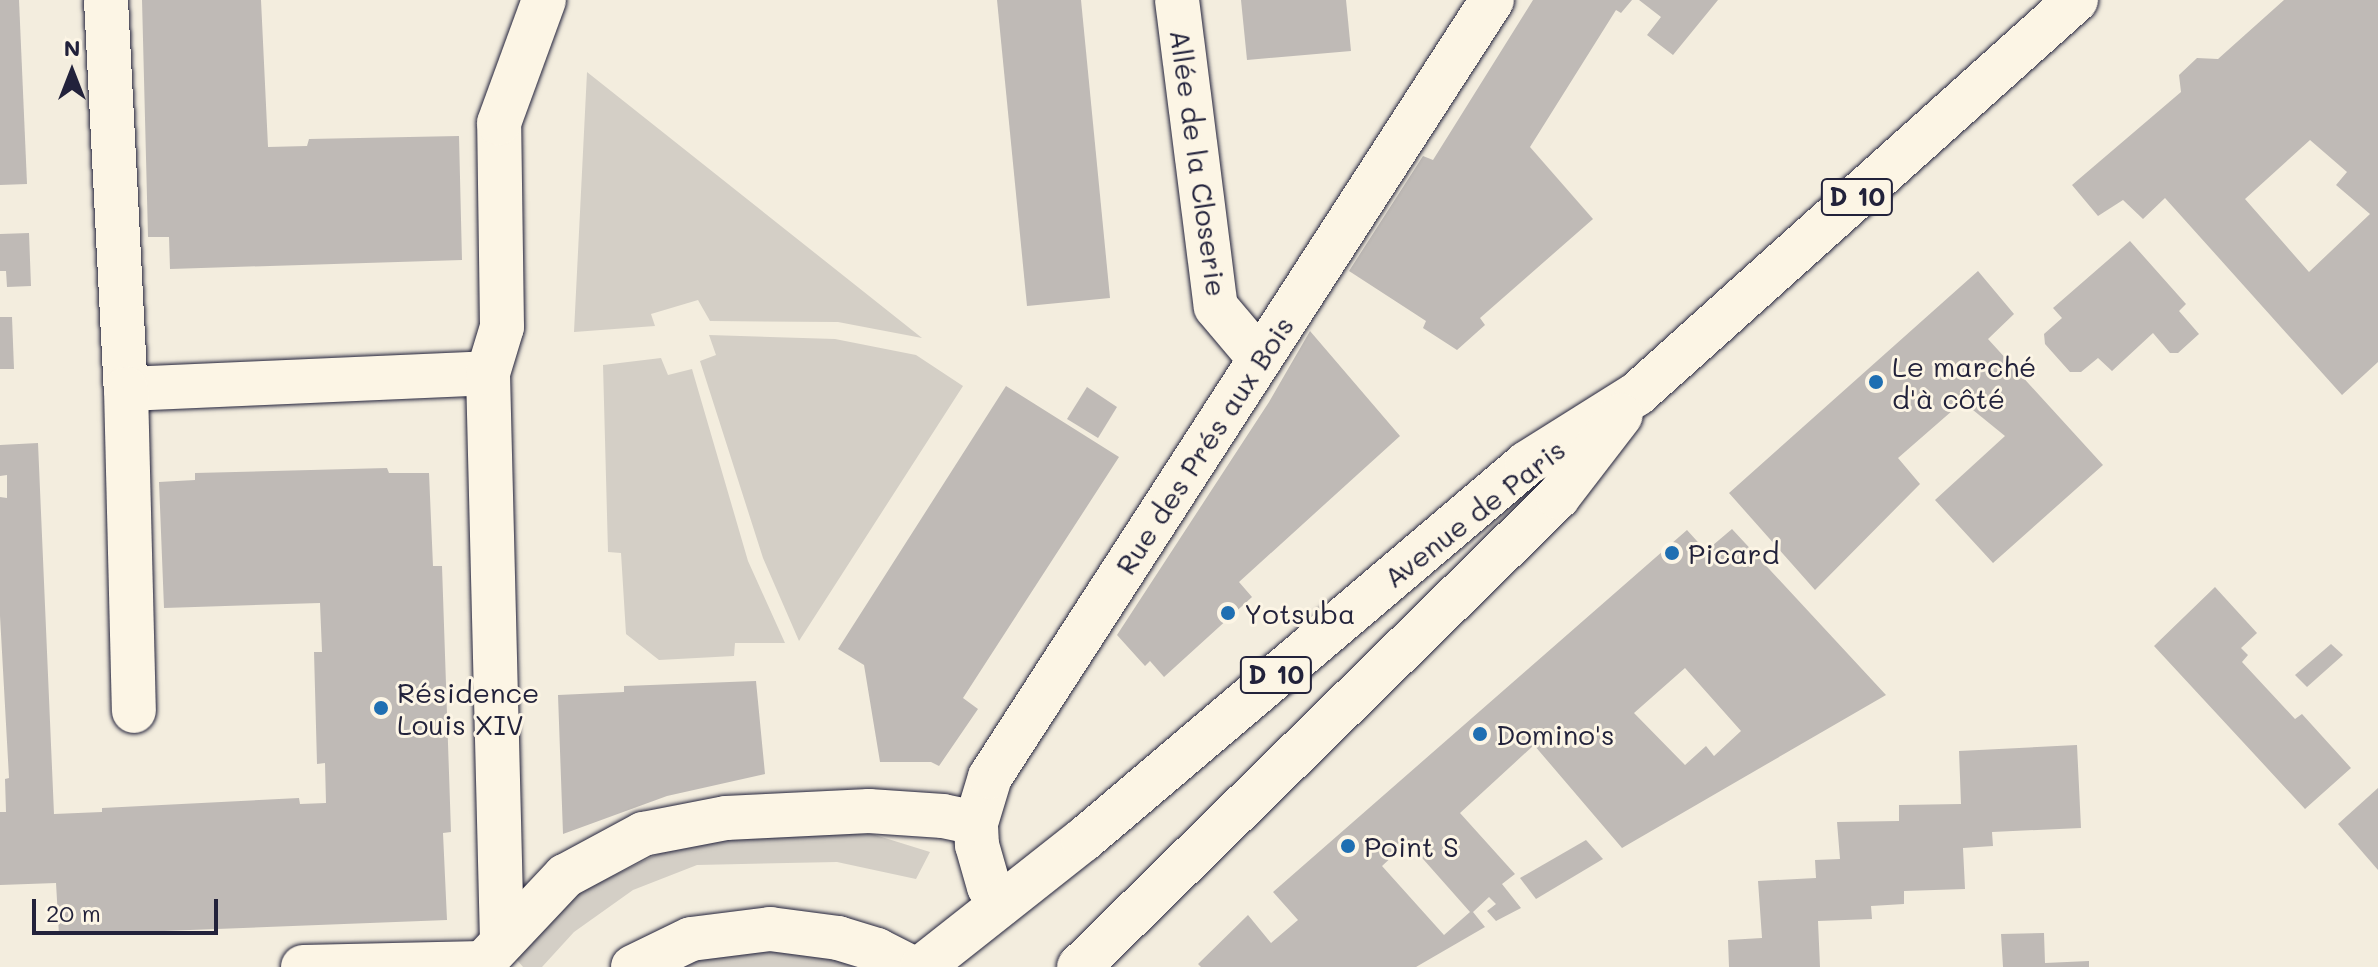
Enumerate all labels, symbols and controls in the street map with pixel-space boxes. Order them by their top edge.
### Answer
street label: Allée de la Closerie [1164,27,1234,299]
north arrow [32,32,112,112]
text: N [64,33,80,62]
road number: D 10 [1819,175,1895,219]
street label: Rue des Prés aux Bois [1108,310,1300,580]
place label: Le marché d'à côté [1892,349,2036,415]
marker: Le marché d'à côté [1867,373,1885,391]
street label: Avenue de Paris [1377,432,1571,594]
place label: Picard [1688,536,1779,570]
marker: Picard [1663,544,1681,562]
place label: Yotsuba [1244,596,1355,630]
marker: Yotsuba [1219,604,1237,622]
road number: D 10 [1238,653,1314,697]
place label: Résidence Louis XIV [397,675,539,741]
marker: Résidence Louis XIV [372,699,390,717]
place label: Domino's [1496,717,1615,751]
marker: Domino's [1471,725,1489,743]
place label: Point S [1364,829,1459,863]
marker: Point S [1339,837,1357,855]
scale bar [36,883,222,933]
text: 20 m [46,897,101,928]

